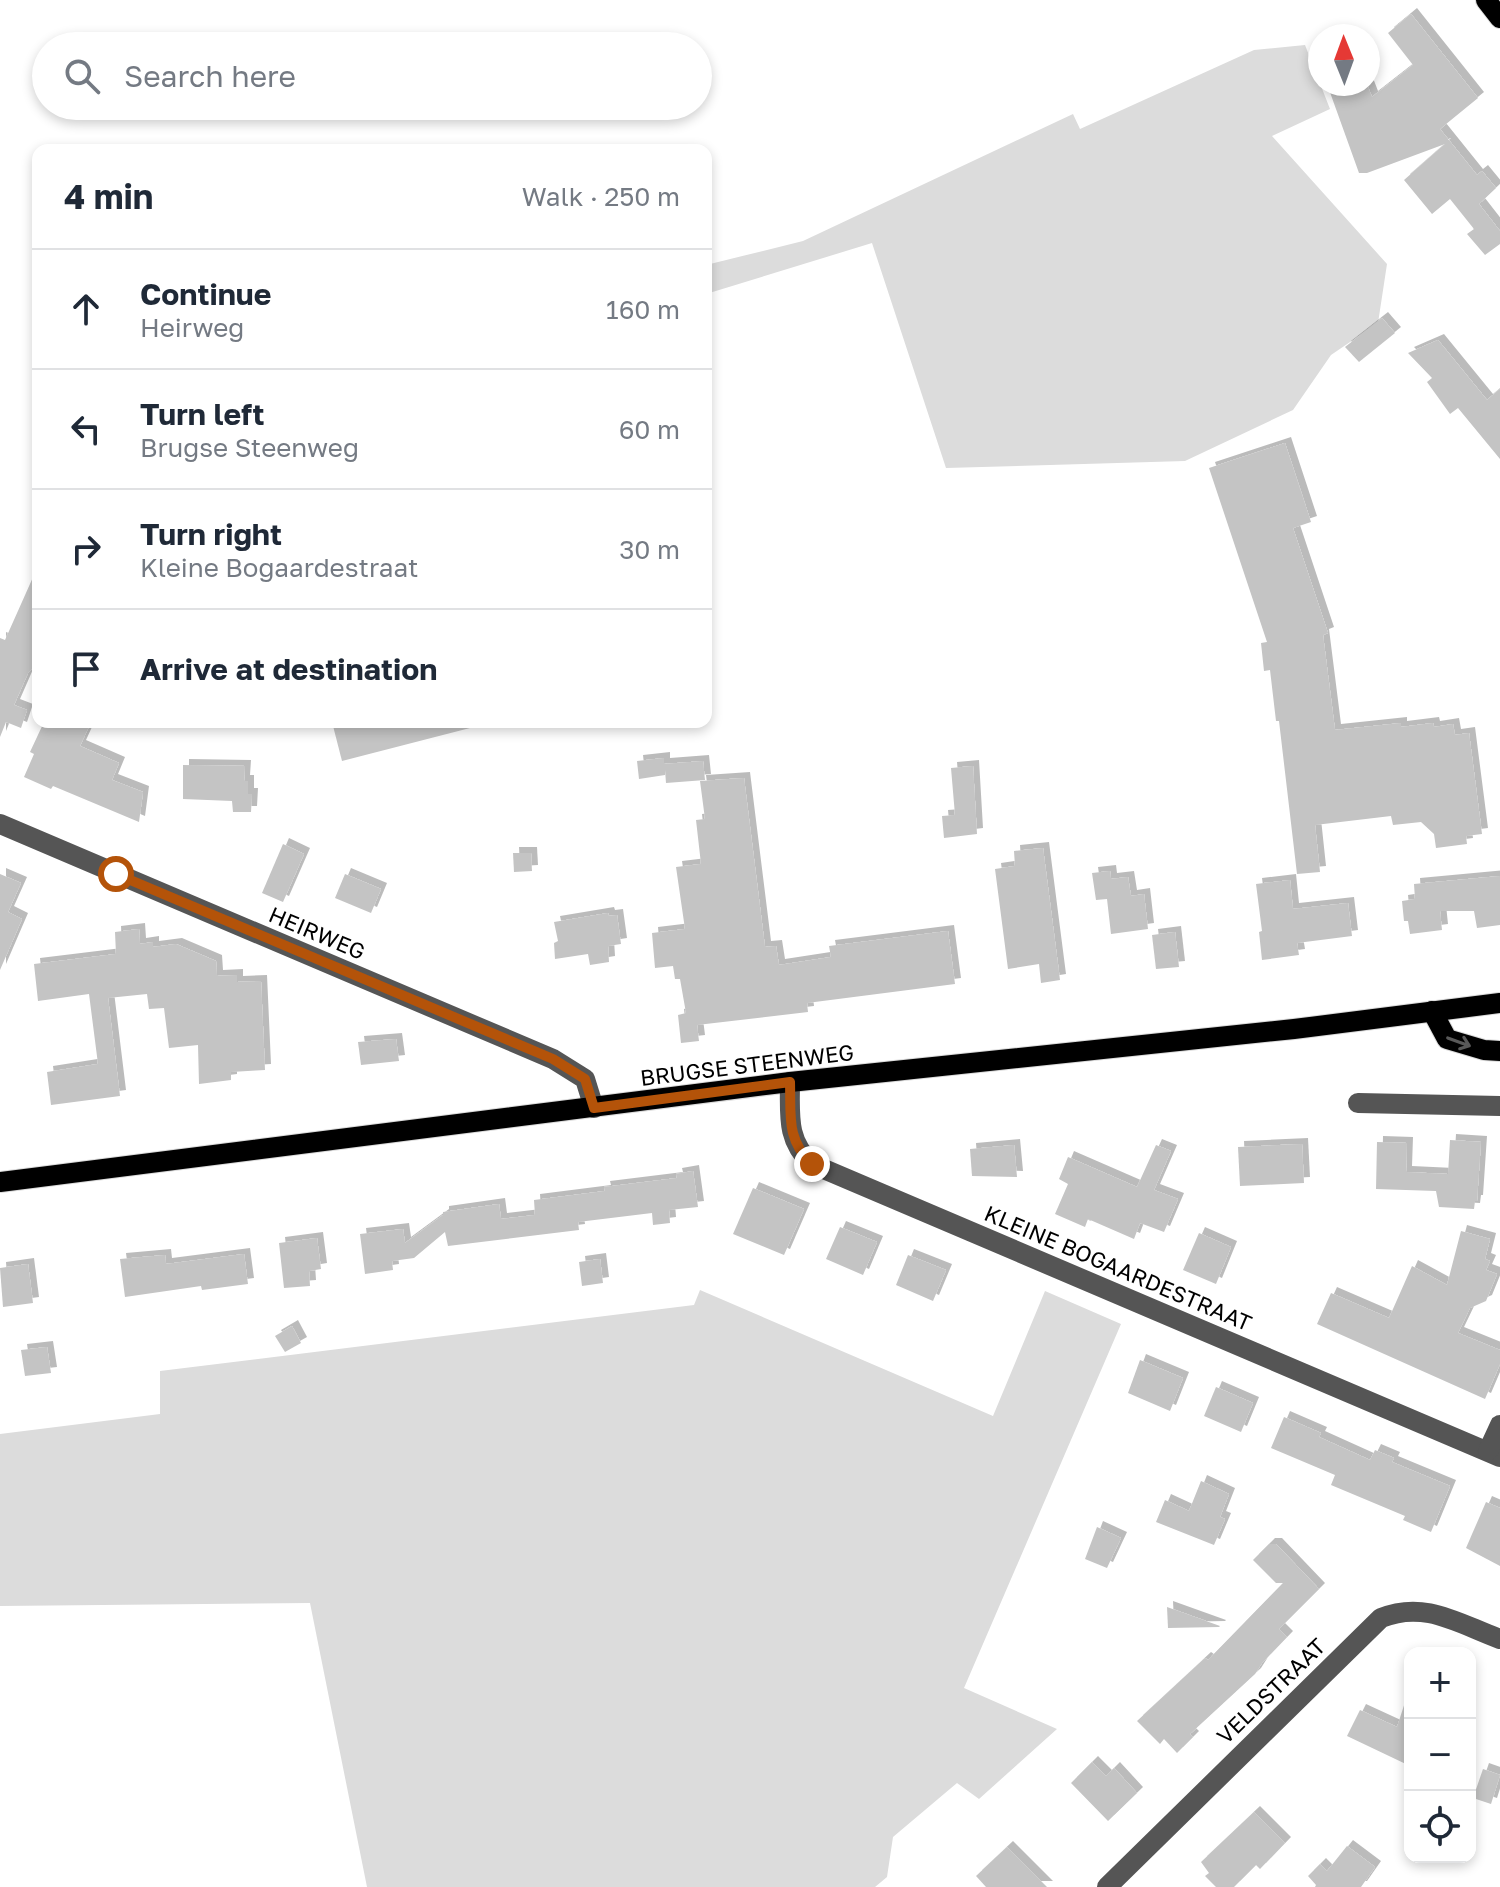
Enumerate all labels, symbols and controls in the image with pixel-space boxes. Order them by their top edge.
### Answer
north arrow [1308,24,1380,96]
search box [32,32,712,120]
icon: search [60,54,104,98]
text: Search here [124,58,296,94]
text: 4 min [64,176,153,216]
text: Walk · 250 m [522,181,680,212]
text: Continue [140,276,271,312]
icon: ahead [64,287,108,331]
text: 160 m [606,294,680,325]
text: Heirweg [140,312,244,343]
text: Turn left [140,396,265,432]
icon: left [64,407,108,451]
text: 60 m [619,414,680,445]
text: Brugse Steenweg [140,432,359,463]
text: Turn right [140,516,282,552]
icon: right [64,527,108,571]
text: 30 m [619,534,680,565]
text: Kleine Bogaardestraat [140,552,418,583]
icon: arrive [64,647,108,691]
text: Arrive at destination [140,651,437,687]
route start [98,856,134,892]
street label: HEIRWEG [265,900,369,965]
one-way arrow [1446,1035,1470,1050]
street label: BRUGSE STEENWEG [639,1038,855,1091]
route end [794,1146,830,1182]
street label: KLEINE BOGAARDESTRAAT [981,1199,1256,1336]
street label: VELDSTRAAT [1211,1632,1331,1749]
map controls [1404,1647,1476,1863]
button: + [1404,1647,1476,1719]
button: − [1404,1719,1476,1791]
button: locate [1404,1791,1476,1863]

